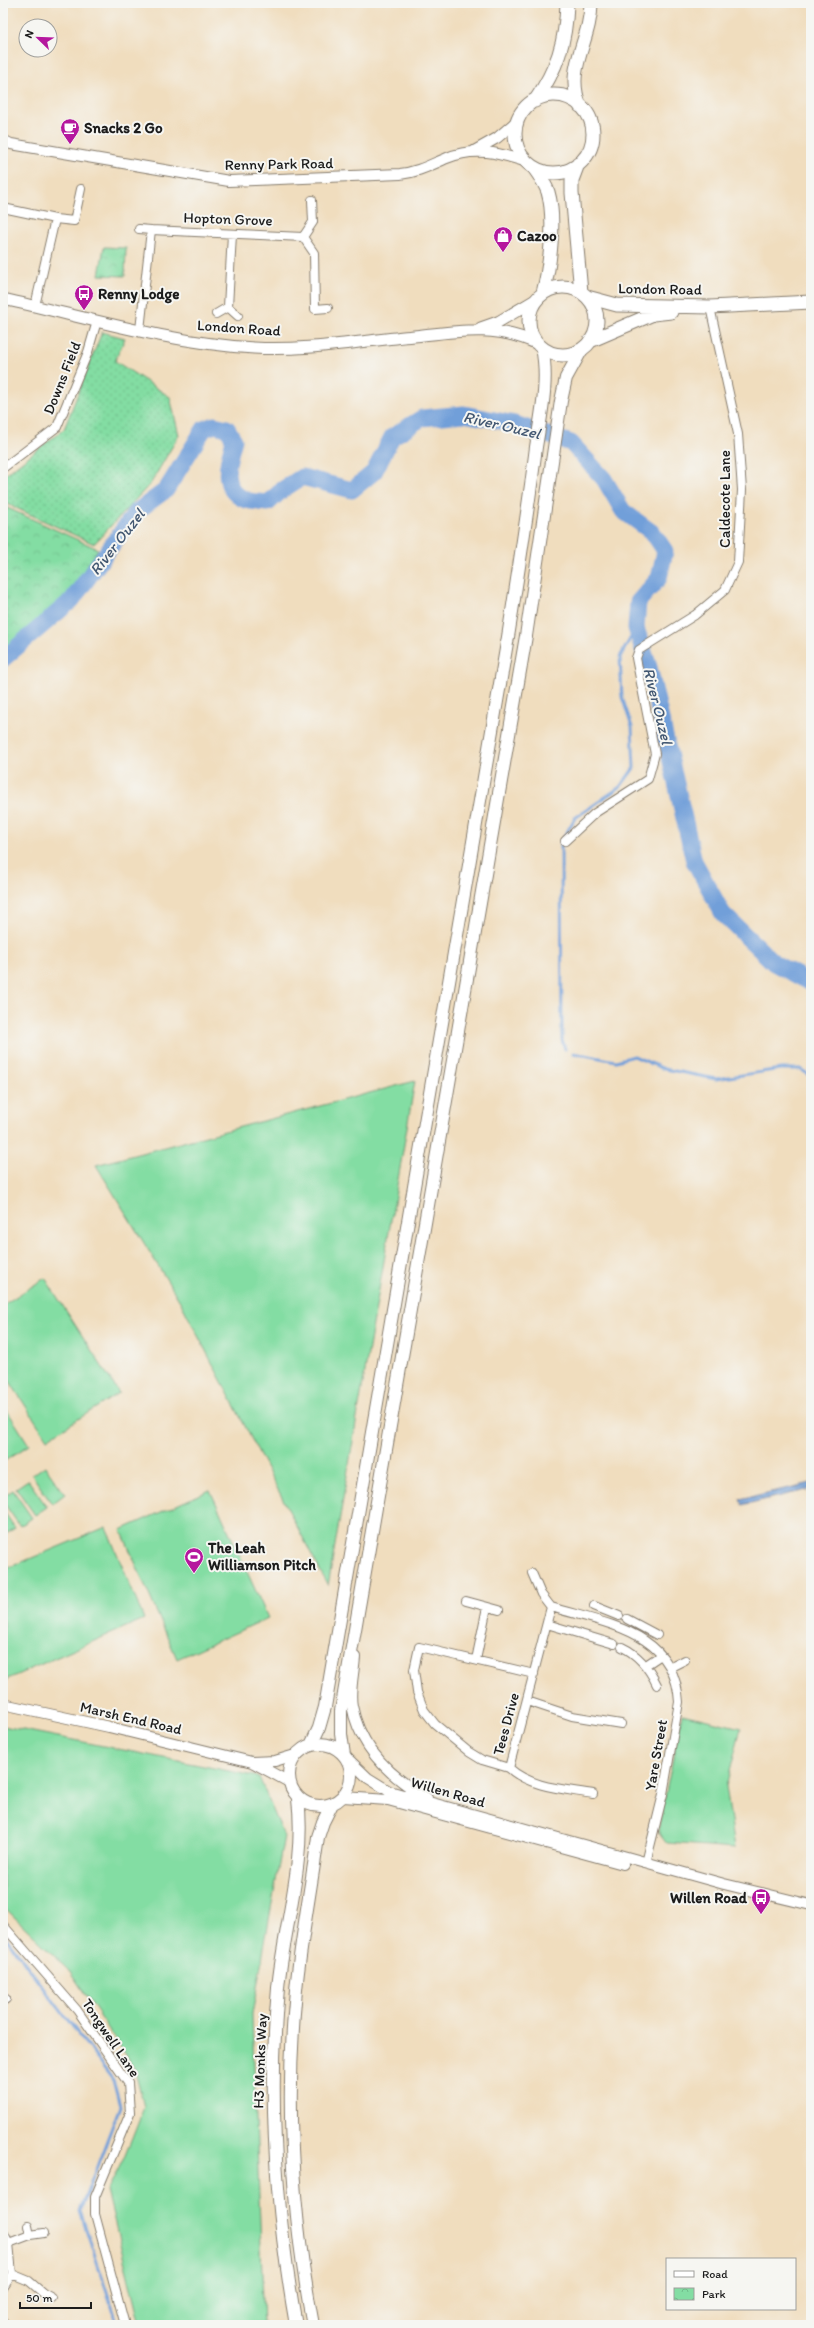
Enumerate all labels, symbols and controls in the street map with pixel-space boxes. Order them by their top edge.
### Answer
north arrow [18,18,58,58]
text: N [22,28,37,40]
cafe icon: Snacks 2 Go [59,117,81,145]
place label: Snacks 2 Go [84,119,163,137]
street label: Renny Park Road [224,154,334,174]
street label: Hopton Grove [183,208,273,230]
shop icon: Cazoo [492,225,514,253]
place label: Cazoo [517,227,557,245]
street label: London Road [618,279,703,299]
bus stop icon: Renny Lodge [73,283,95,311]
place label: Renny Lodge [98,285,179,304]
street label: London Road [196,316,282,340]
street label: Downs Field [39,339,85,417]
water label: River Ouzel [462,407,544,443]
street label: Caldecote Lane [716,450,734,548]
water label: River Ouzel [85,504,150,579]
water label: River Ouzel [639,666,677,748]
place label: The Leah Williamson Pitch [207,1539,316,1574]
sports icon: The Leah Williamson Pitch [183,1546,205,1574]
street label: Tees Drive [489,1691,523,1757]
street label: Marsh End Road [78,1698,184,1738]
street label: Yare Street [641,1718,671,1792]
street label: Willen Road [409,1773,488,1811]
bus stop icon: Willen Road [750,1887,772,1915]
place label: Willen Road [670,1889,748,1907]
street label: Tongwell Lane [78,1995,144,2081]
street label: H3 Monks Way [249,2013,271,2109]
legend [666,2258,796,2310]
text: Road [702,2267,728,2281]
scale bar [20,2284,91,2310]
text: Park [702,2287,726,2301]
text: 50 m [26,2291,52,2305]

